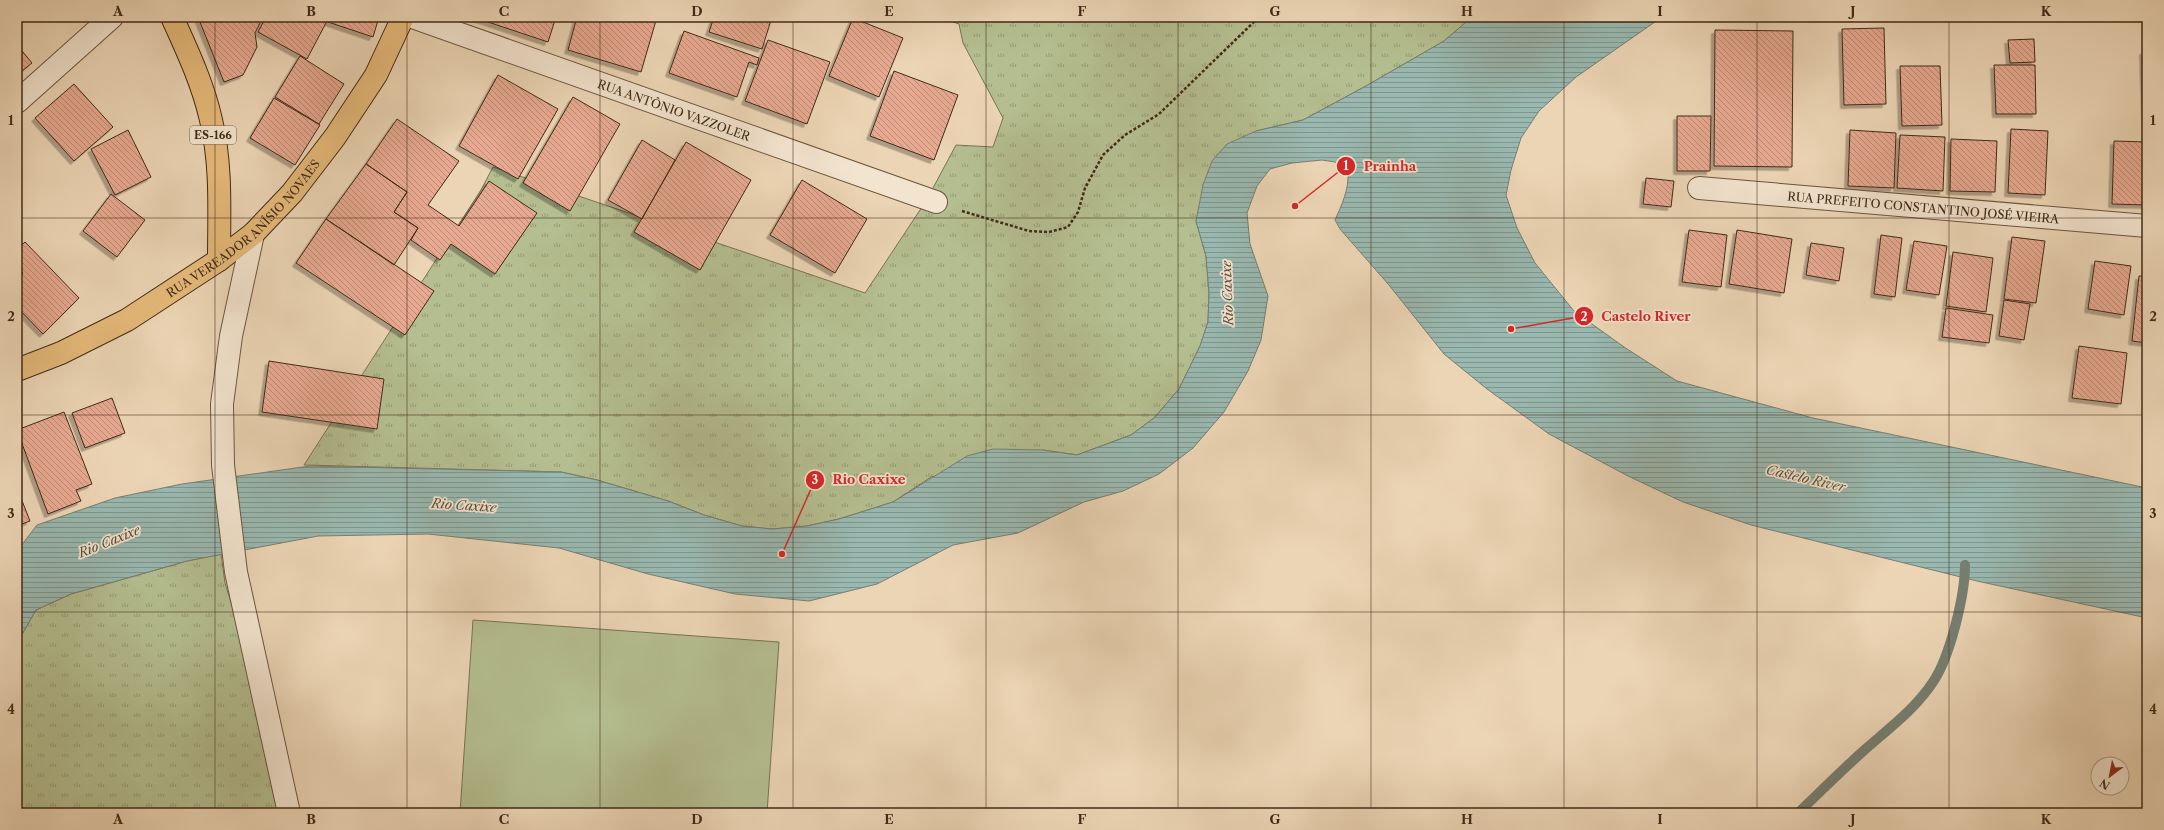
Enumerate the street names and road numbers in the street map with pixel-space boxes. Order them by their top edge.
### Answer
street label: RUA ANTÔNIO VAZZOLER [596,76,754,144]
road number: ES-166 [190,126,236,144]
street label: RUA VEREADOR ANÍSIO NOVAES [163,156,323,300]
street label: RUA PREFEITO CONSTANTINO JOSÉ VIEIRA [1787,188,2061,226]

